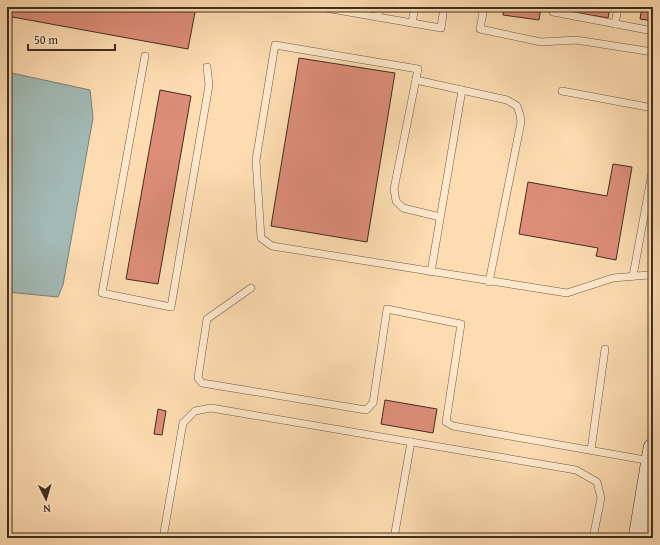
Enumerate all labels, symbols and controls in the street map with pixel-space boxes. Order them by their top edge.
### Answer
scale bar [28,26,115,52]
text: 50 m [34,31,58,48]
north arrow [26,479,66,519]
text: N [42,501,51,517]

